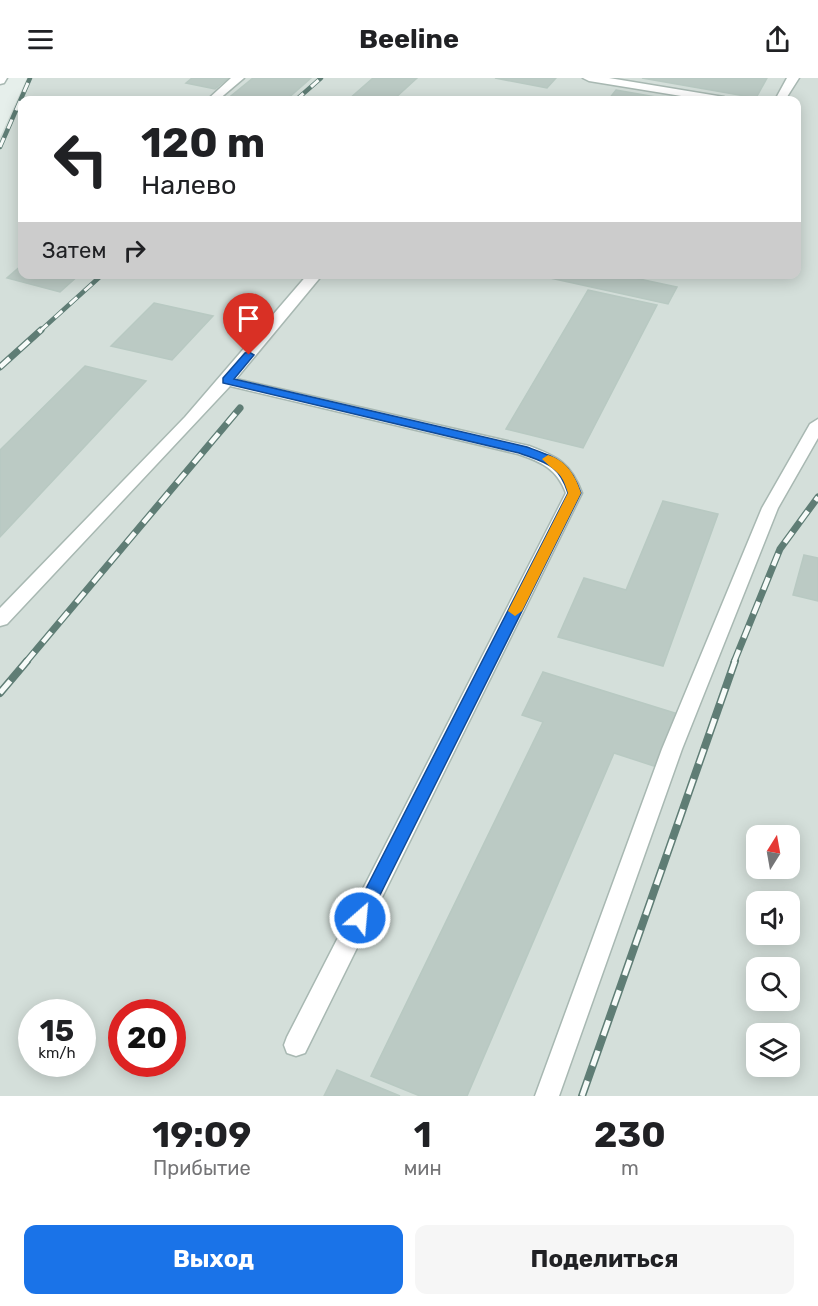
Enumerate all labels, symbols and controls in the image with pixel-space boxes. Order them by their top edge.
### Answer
icon: menu [24,23,57,56]
text: Beeline [359,23,459,55]
icon: share [761,23,794,56]
text: 120 m [141,118,265,168]
icon: left [42,120,120,198]
text: Налево [141,169,237,201]
icon: right [118,234,151,267]
text: Затем [42,237,106,264]
pin [223,293,274,355]
icon: arrive [232,302,265,335]
north arrow [746,825,800,879]
map controls [746,825,800,1077]
position arrow [328,886,392,950]
button: sound [746,891,800,945]
button: search [746,957,800,1011]
speed limit sign: 20 [108,999,186,1077]
text: 15 [40,1013,74,1049]
button: layers [746,1023,800,1077]
text: km/h [38,1044,76,1062]
text: 19:09 [152,1113,251,1156]
text: 1 [414,1113,432,1156]
text: 230 [594,1113,666,1156]
text: Прибытие [153,1156,251,1180]
text: мин [404,1156,442,1180]
text: m [621,1156,639,1180]
button: Выход [24,1225,403,1294]
button: Поделиться [415,1225,794,1294]

